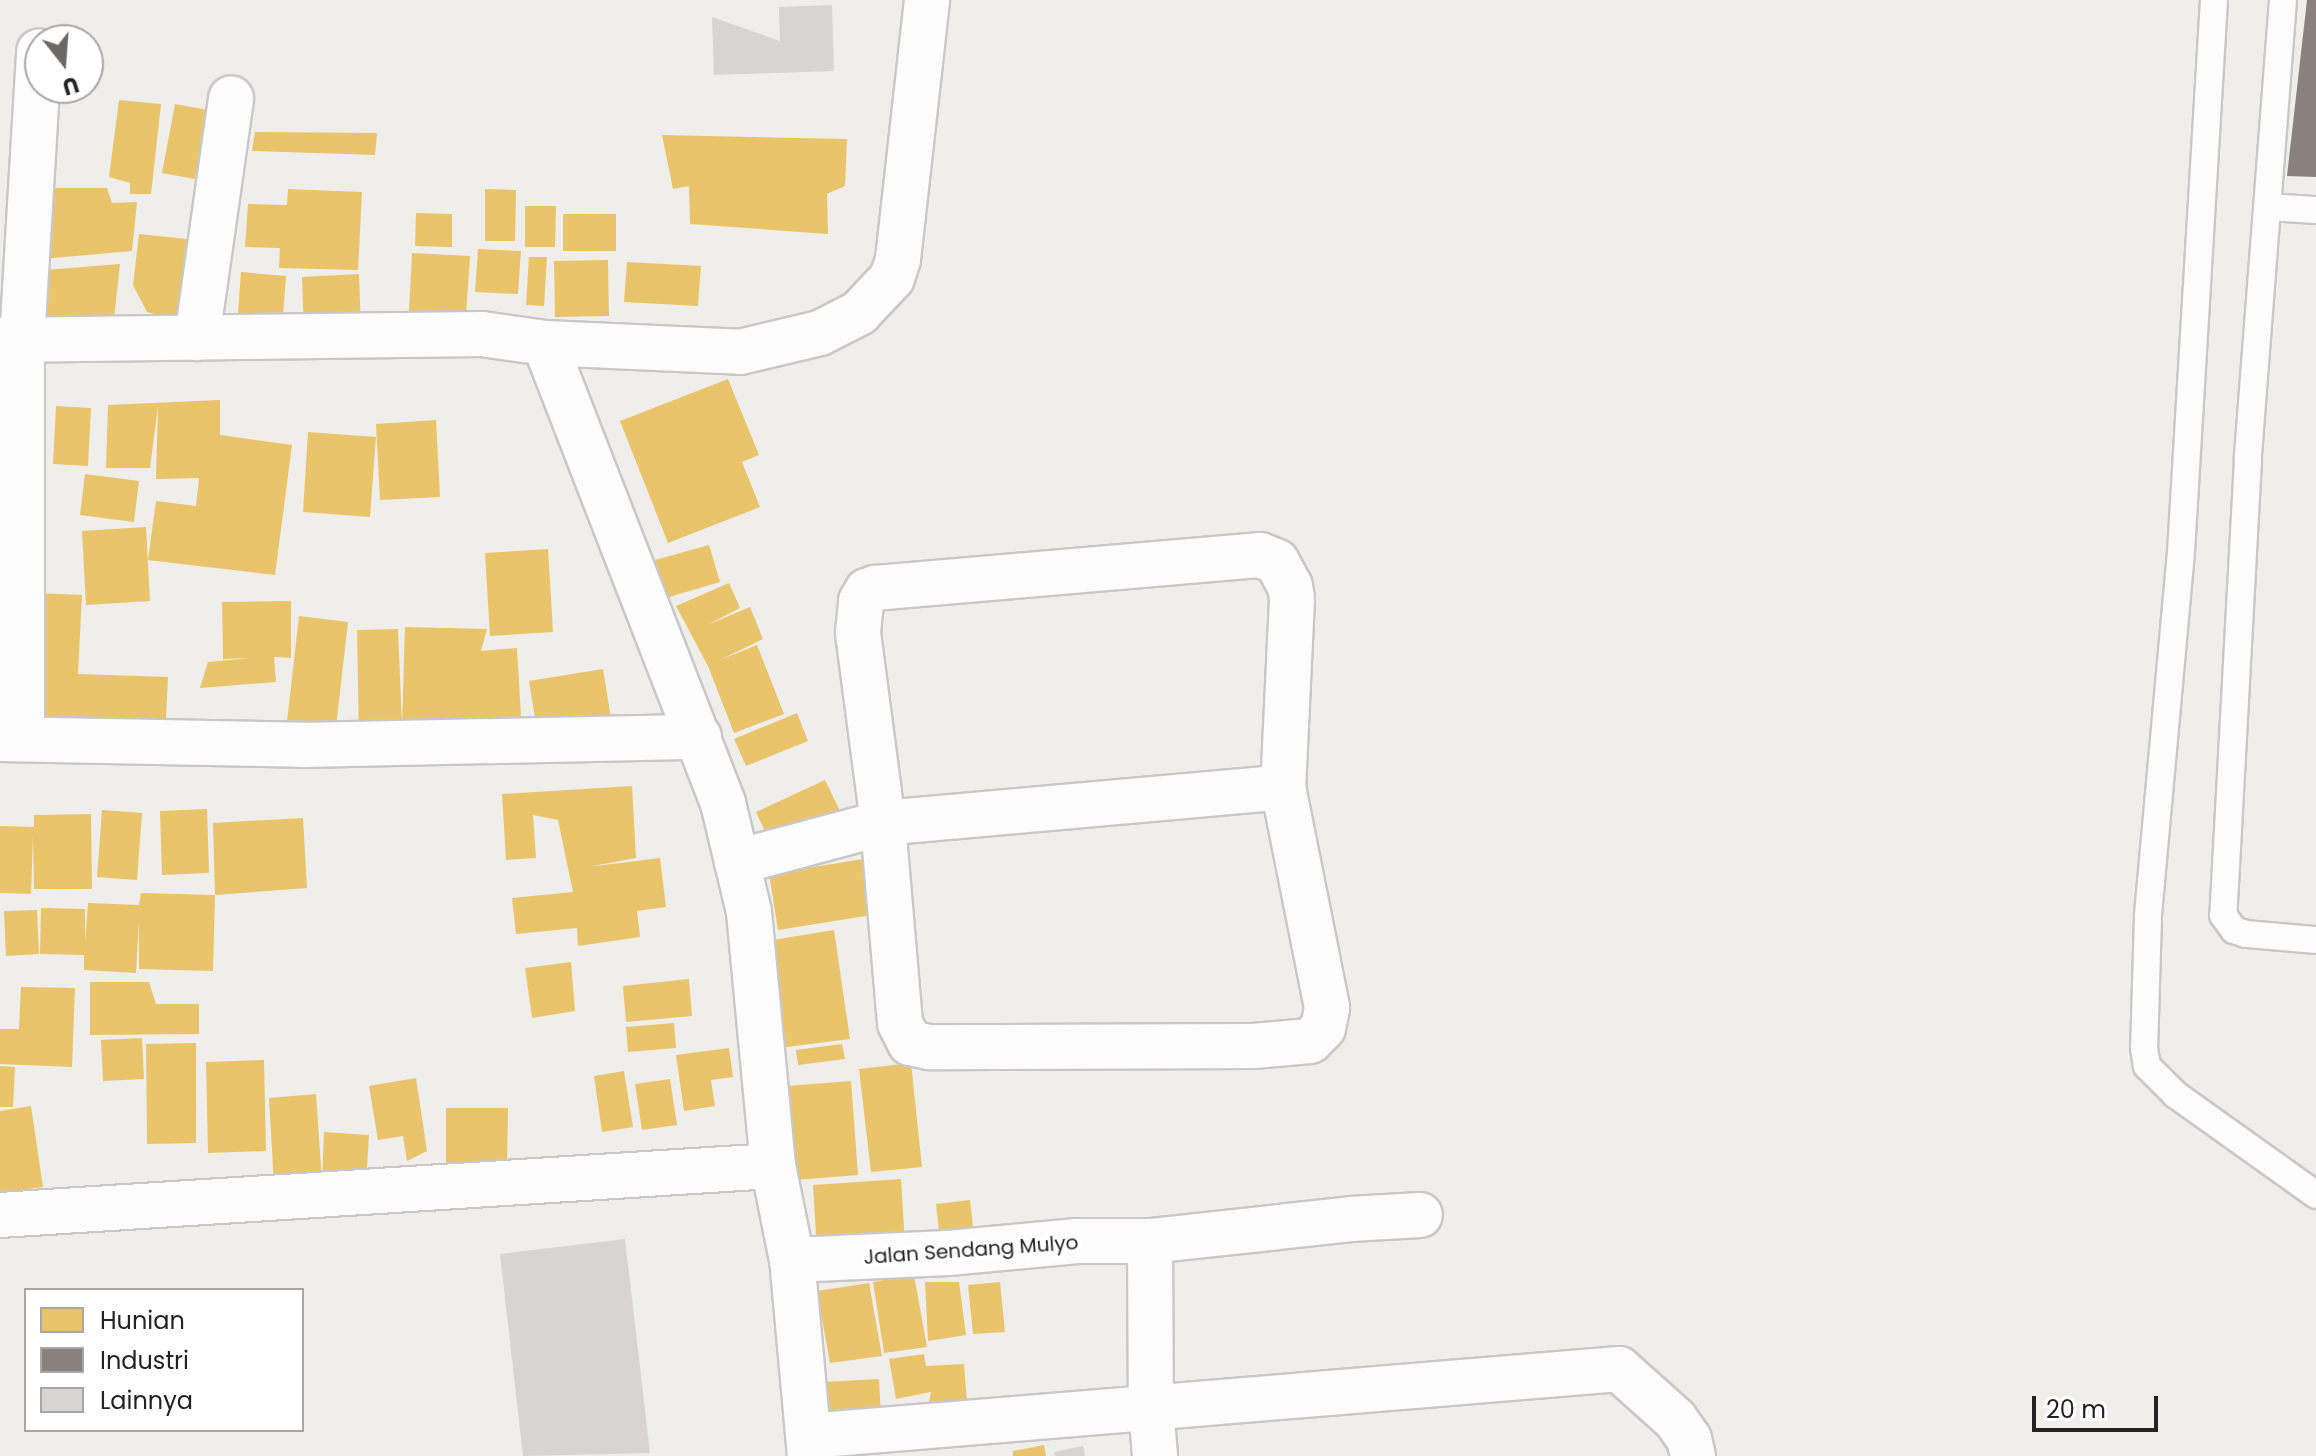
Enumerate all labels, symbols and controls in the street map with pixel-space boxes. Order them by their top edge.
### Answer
north arrow [24,24,104,104]
text: U [59,68,83,103]
street label: Jalan Sendang Mulyo [863,1231,1079,1269]
legend [24,1288,304,1432]
text: Hunian [100,1304,185,1337]
text: Industri [100,1344,189,1377]
scale bar [2036,1380,2162,1430]
text: Lainnya [100,1384,193,1417]
text: 20 m [2046,1393,2106,1426]

